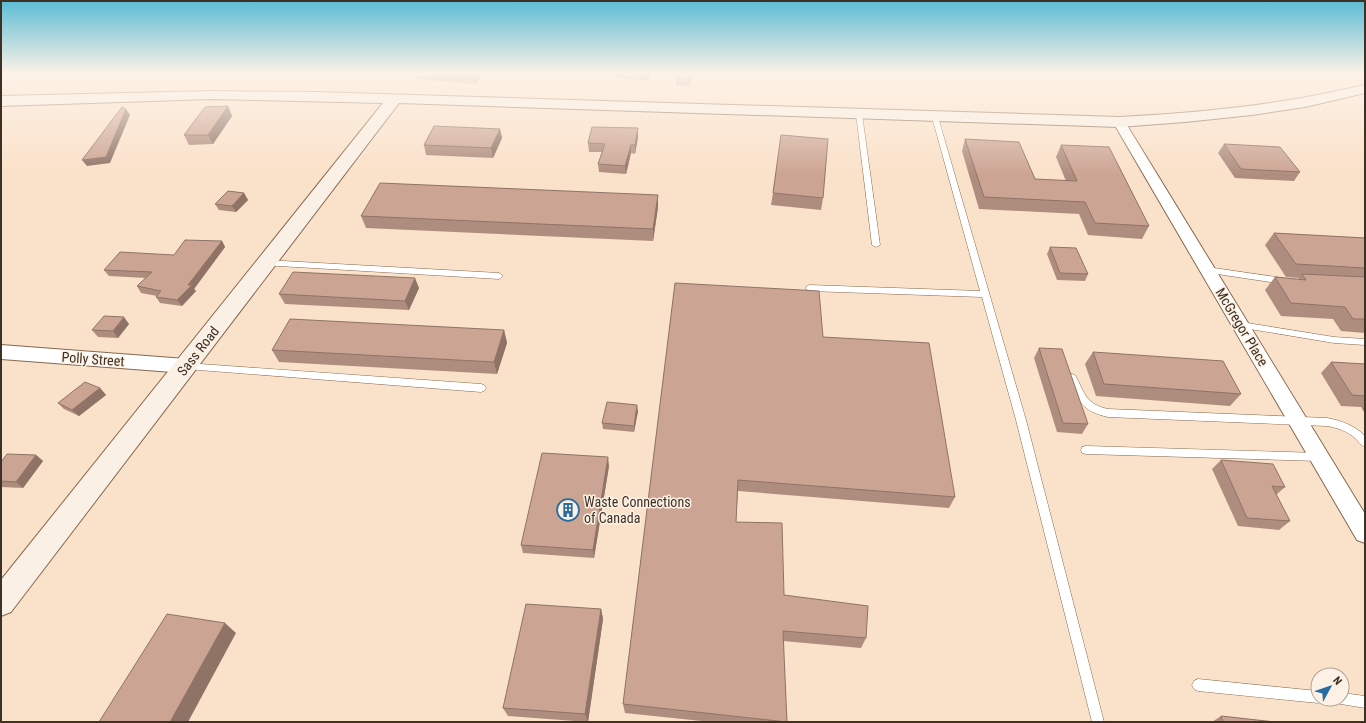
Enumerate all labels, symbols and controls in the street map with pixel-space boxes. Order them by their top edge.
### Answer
street label: McGregor Place [1212,285,1272,369]
street label: Sass Road [174,323,222,379]
street label: Polly Street [61,349,125,369]
place label: Waste Connections of Canada [584,494,691,526]
building icon: Waste Connections of Canada [555,497,581,523]
north arrow [1310,667,1350,707]
text: N [1330,674,1345,688]

